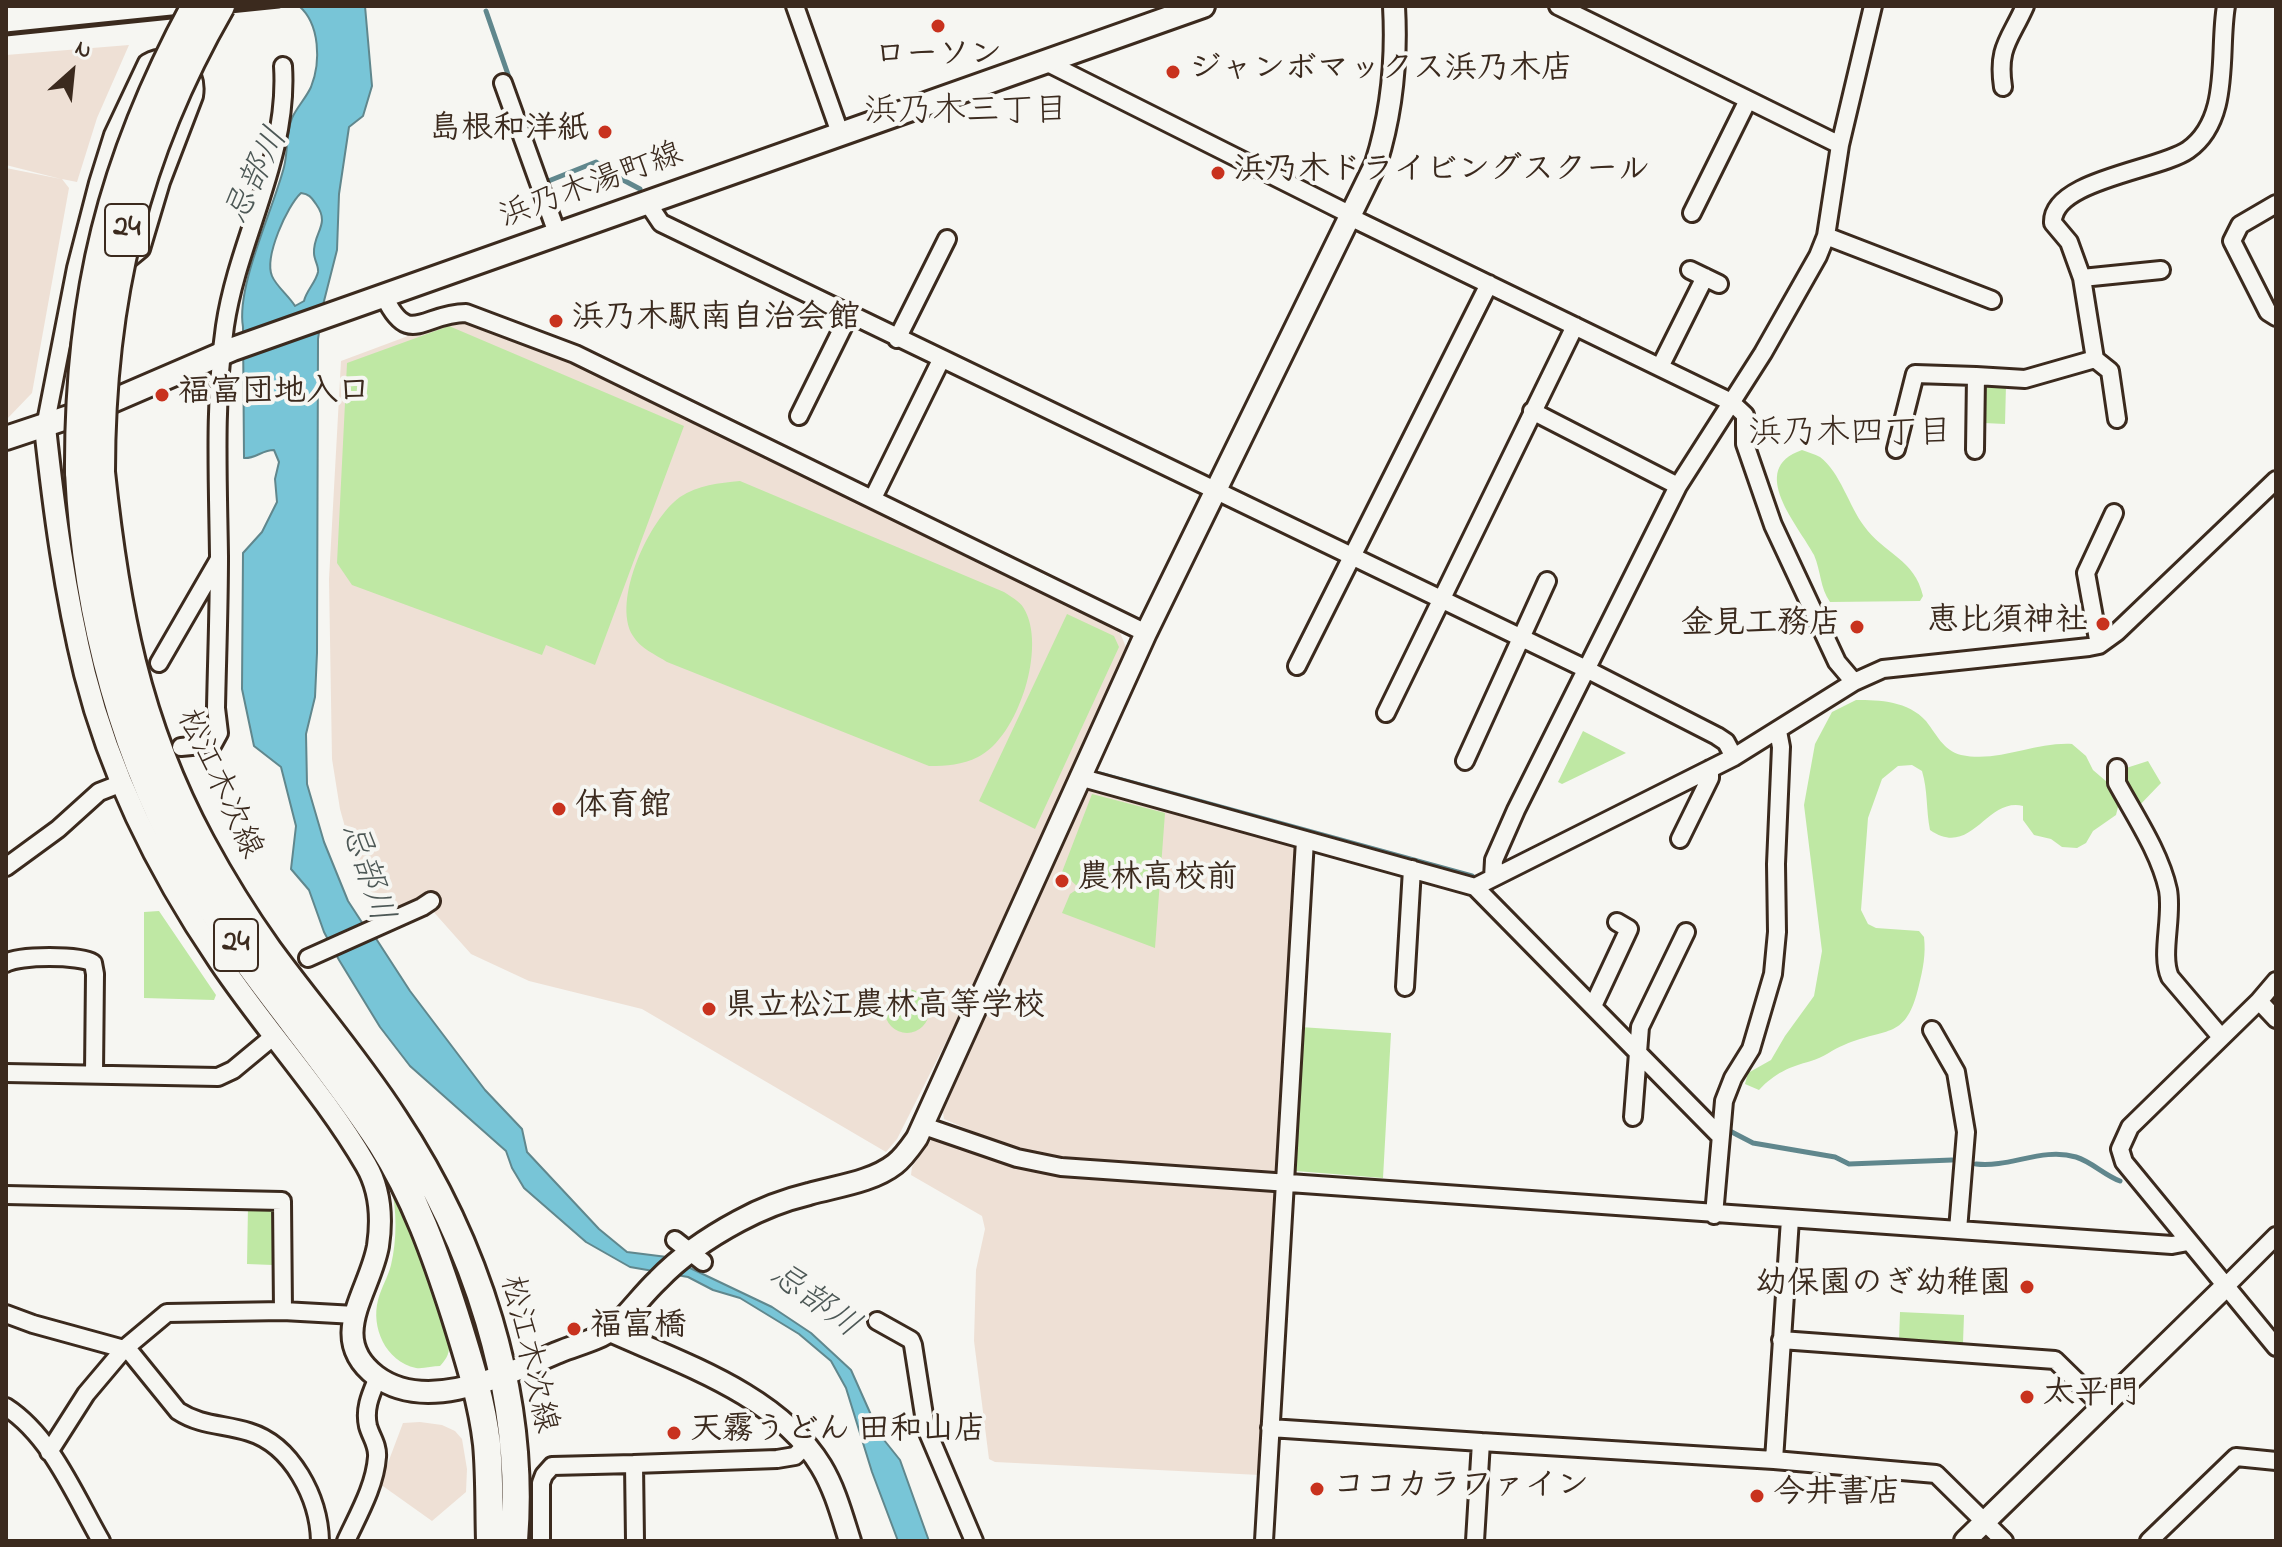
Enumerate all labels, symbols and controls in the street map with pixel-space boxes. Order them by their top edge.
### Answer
marker: ローソン [929,17,947,35]
north arrow [32,32,112,112]
text: N [69,33,97,68]
place label: ローソン [874,39,1002,77]
place label: ジャンボマックス浜乃木店 [1189,53,1573,91]
marker: ジャンボマックス浜乃木店 [1164,63,1182,81]
district label: 浜乃木三丁目 [864,94,1068,134]
place label: 島根和洋紙 [429,113,589,151]
water label: 忌部川 [218,122,300,232]
marker: 島根和洋紙 [596,123,614,141]
street label: 浜乃木湯町線 [495,137,689,239]
place label: 浜乃木ドライビングスクール [1234,154,1650,192]
marker: 浜乃木ドライビングスクール [1209,164,1227,182]
road number: 24 [105,204,149,256]
place label: 浜乃木駅南自治会館 [572,302,860,340]
marker: 浜乃木駅南自治会館 [547,312,565,330]
place label: 福富団地入口 [178,376,370,414]
marker: 福富団地入口 [153,386,171,404]
district label: 浜乃木四丁目 [1748,416,1952,456]
place label: 恵比須神社 [1927,605,2087,643]
place label: 金見工務店 [1681,608,1841,646]
marker: 恵比須神社 [2094,615,2112,633]
marker: 金見工務店 [1848,618,1866,636]
street label: 松江木次線 [166,704,268,866]
place label: 体育館 [575,790,671,828]
marker: 体育館 [550,800,568,818]
water label: 忌部川 [329,818,399,928]
place label: 農林高校前 [1078,862,1238,900]
marker: 農林高校前 [1053,872,1071,890]
road number: 24 [214,919,258,971]
place label: 県立松江農林高等学校 [725,990,1045,1028]
marker: 県立松江農林高等学校 [700,1000,718,1018]
water label: 忌部川 [760,1257,866,1349]
place label: 幼保園のぎ幼稚園 [1755,1268,2011,1306]
street label: 松江木次線 [489,1273,563,1437]
marker: 幼保園のぎ幼稚園 [2018,1278,2036,1296]
place label: 福富橋 [590,1310,686,1348]
marker: 福富橋 [565,1320,583,1338]
place label: 太平門 [2043,1378,2139,1416]
marker: 太平門 [2018,1388,2036,1406]
place label: 天霧うどん 田和山店 [690,1414,986,1452]
marker: 天霧うどん 田和山店 [665,1424,683,1442]
place label: ココカラファイン [1333,1470,1589,1508]
place label: 今井書店 [1773,1477,1901,1515]
marker: ココカラファイン [1308,1480,1326,1498]
marker: 今井書店 [1748,1487,1766,1505]

